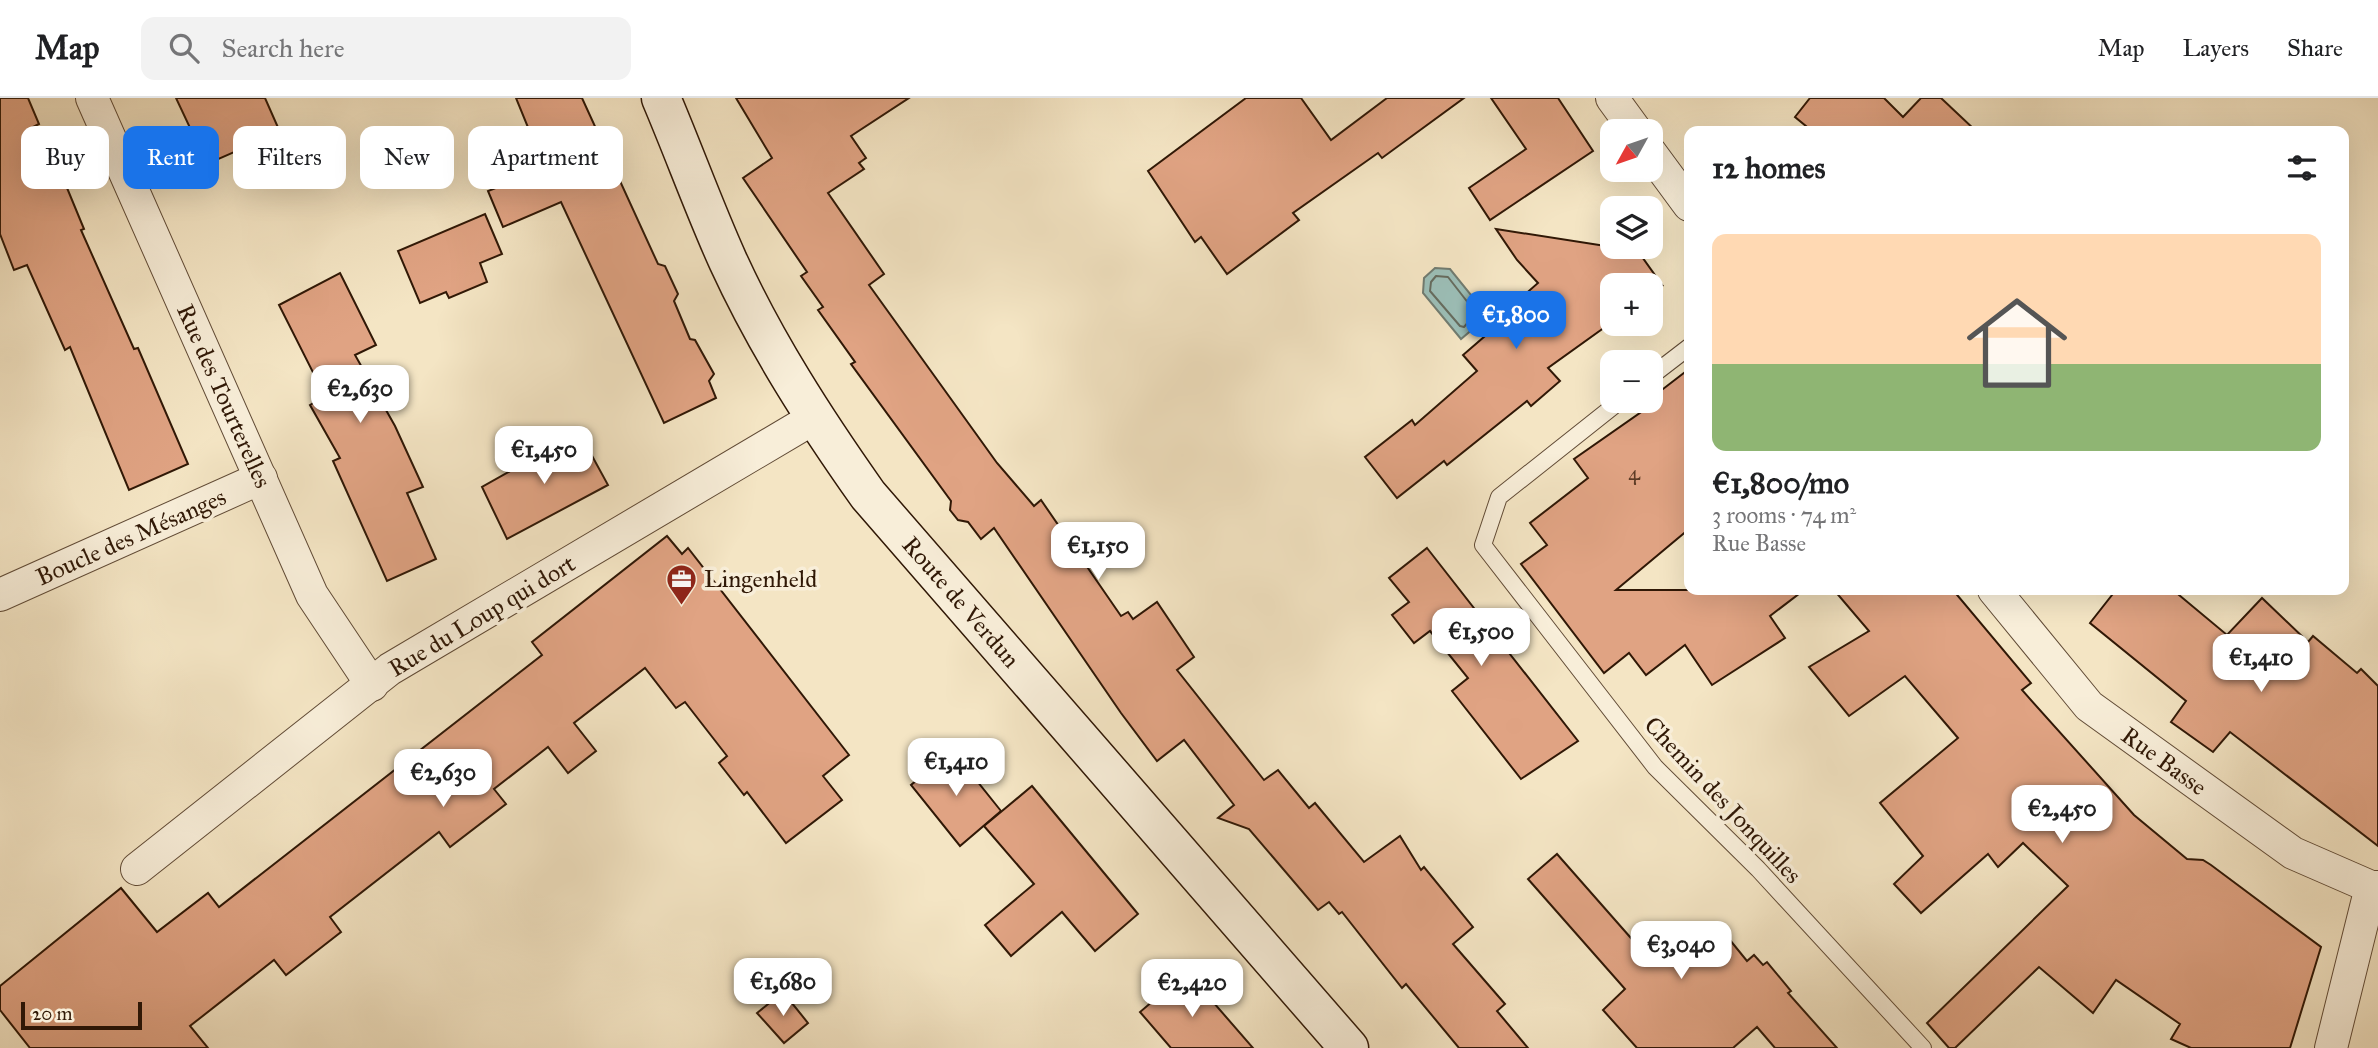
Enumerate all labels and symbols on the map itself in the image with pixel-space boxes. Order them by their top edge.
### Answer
north arrow [1600,119,1662,182]
pin: €1,800 [1459,292,1573,351]
street label: Rue des Tourterelles [170,299,278,493]
pin: €2,630 [303,366,417,425]
pin: €1,450 [487,426,601,486]
house number: 4 [1628,460,1641,486]
street label: Boucle des Mésanges [31,482,231,592]
pin: €1,150 [1041,522,1155,582]
street label: Route de Verdun [896,530,1026,674]
street label: Rue du Loup qui dort [383,548,581,684]
office icon: Lingenheld [664,562,698,606]
place label: Lingenheld [704,564,817,594]
pin: €1,500 [1424,608,1538,668]
pin: €1,410 [2204,634,2318,694]
street label: Chemin des Jonquilles [1638,710,1808,890]
street label: Rue Basse [2115,720,2213,802]
pin: €1,410 [899,738,1013,798]
pin: €2,630 [386,750,500,809]
pin: €2,450 [2005,786,2119,845]
pin: €3,040 [1624,922,1738,981]
pin: €1,680 [726,958,840,1018]
pin: €2,420 [1135,960,1249,1019]
scale bar [21,999,142,1031]

